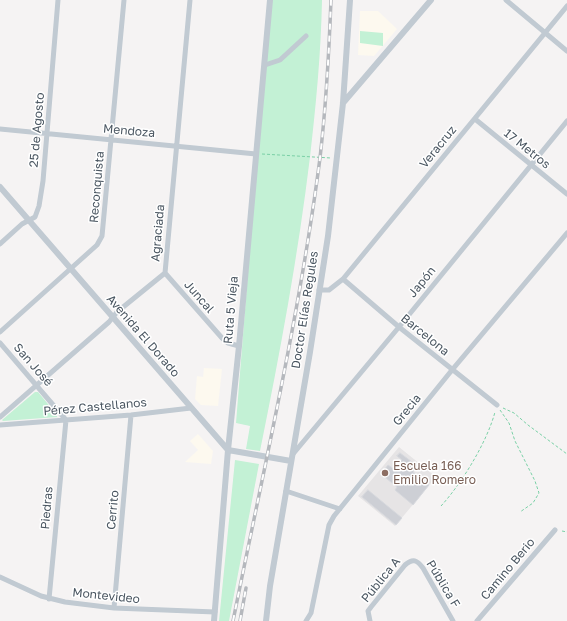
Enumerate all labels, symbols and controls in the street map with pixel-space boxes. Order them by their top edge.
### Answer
street label: 25 de Agosto [27,92,47,168]
street label: Mendoza [102,122,156,140]
street label: Veracruz [417,123,459,171]
street label: 17 Metros [501,126,553,172]
street label: Reconquista [87,151,107,223]
street label: Agraciada [148,204,168,262]
street label: Doctor Elías Regules [289,250,321,370]
street label: Japón [405,264,439,300]
street label: Ruta 5 Vieja [221,276,241,344]
street label: Juncal [181,278,217,316]
street label: Avenida El Dorado [103,292,183,380]
street label: Barcelona [398,311,452,359]
street label: San José [11,341,55,389]
street label: Grecia [390,391,424,429]
street label: Pérez Castellanos [43,395,147,419]
place label: Escuela 166 Emilio Romero [393,459,476,487]
marker: Escuela 166 Emilio Romero [380,468,390,478]
street label: Piedras [38,486,56,530]
street label: Cerrito [104,490,122,530]
street label: Camino Berio [478,535,538,603]
street label: Pública A [358,555,404,605]
street label: Pública F [423,558,463,610]
street label: Montevideo [72,585,140,607]

